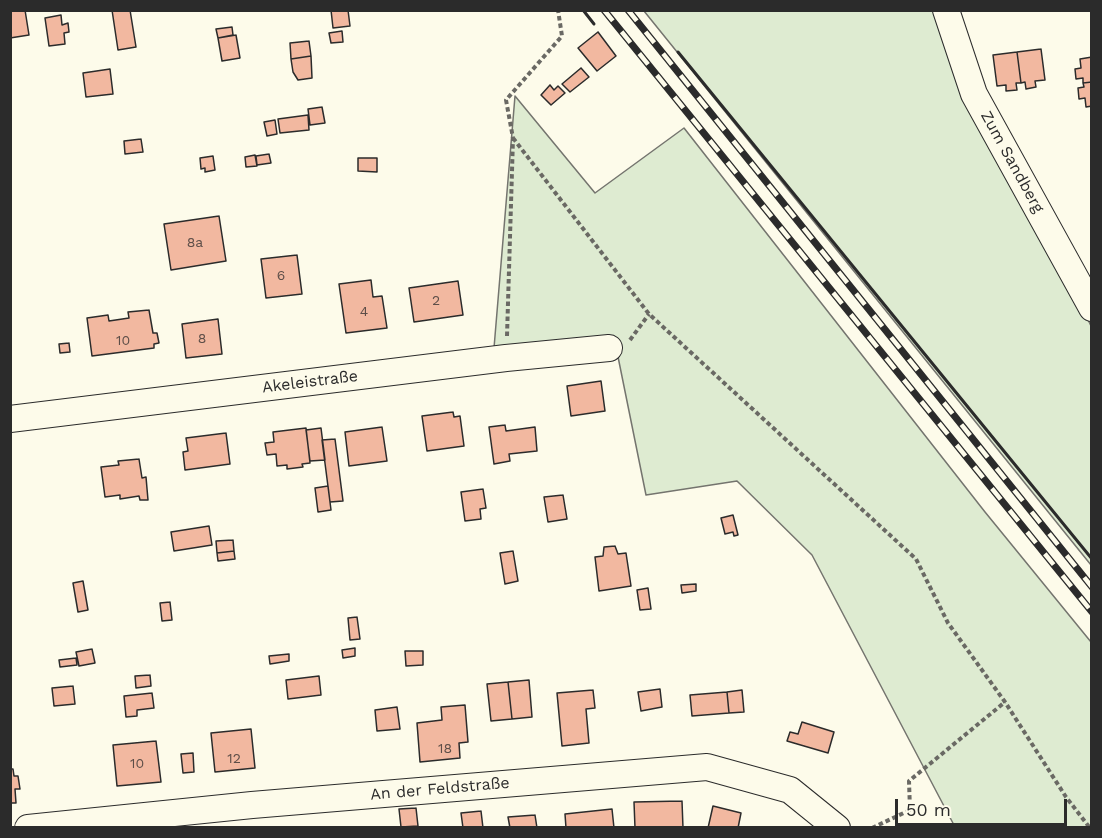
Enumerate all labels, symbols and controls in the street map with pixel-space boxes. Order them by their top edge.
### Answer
street label: Zum Sandberg [976,108,1048,216]
house number: 8a [187,235,203,251]
house number: 6 [277,268,285,284]
house number: 2 [432,293,440,309]
house number: 4 [360,304,368,320]
house number: 8 [198,331,206,347]
house number: 10 [116,333,130,349]
street label: Akeleistraße [261,367,359,397]
house number: 18 [438,741,452,757]
house number: 12 [227,751,241,767]
house number: 10 [130,756,144,772]
street label: An der Feldstraße [370,773,510,805]
scale bar [898,787,1070,825]
text: 50 m [906,799,951,820]

